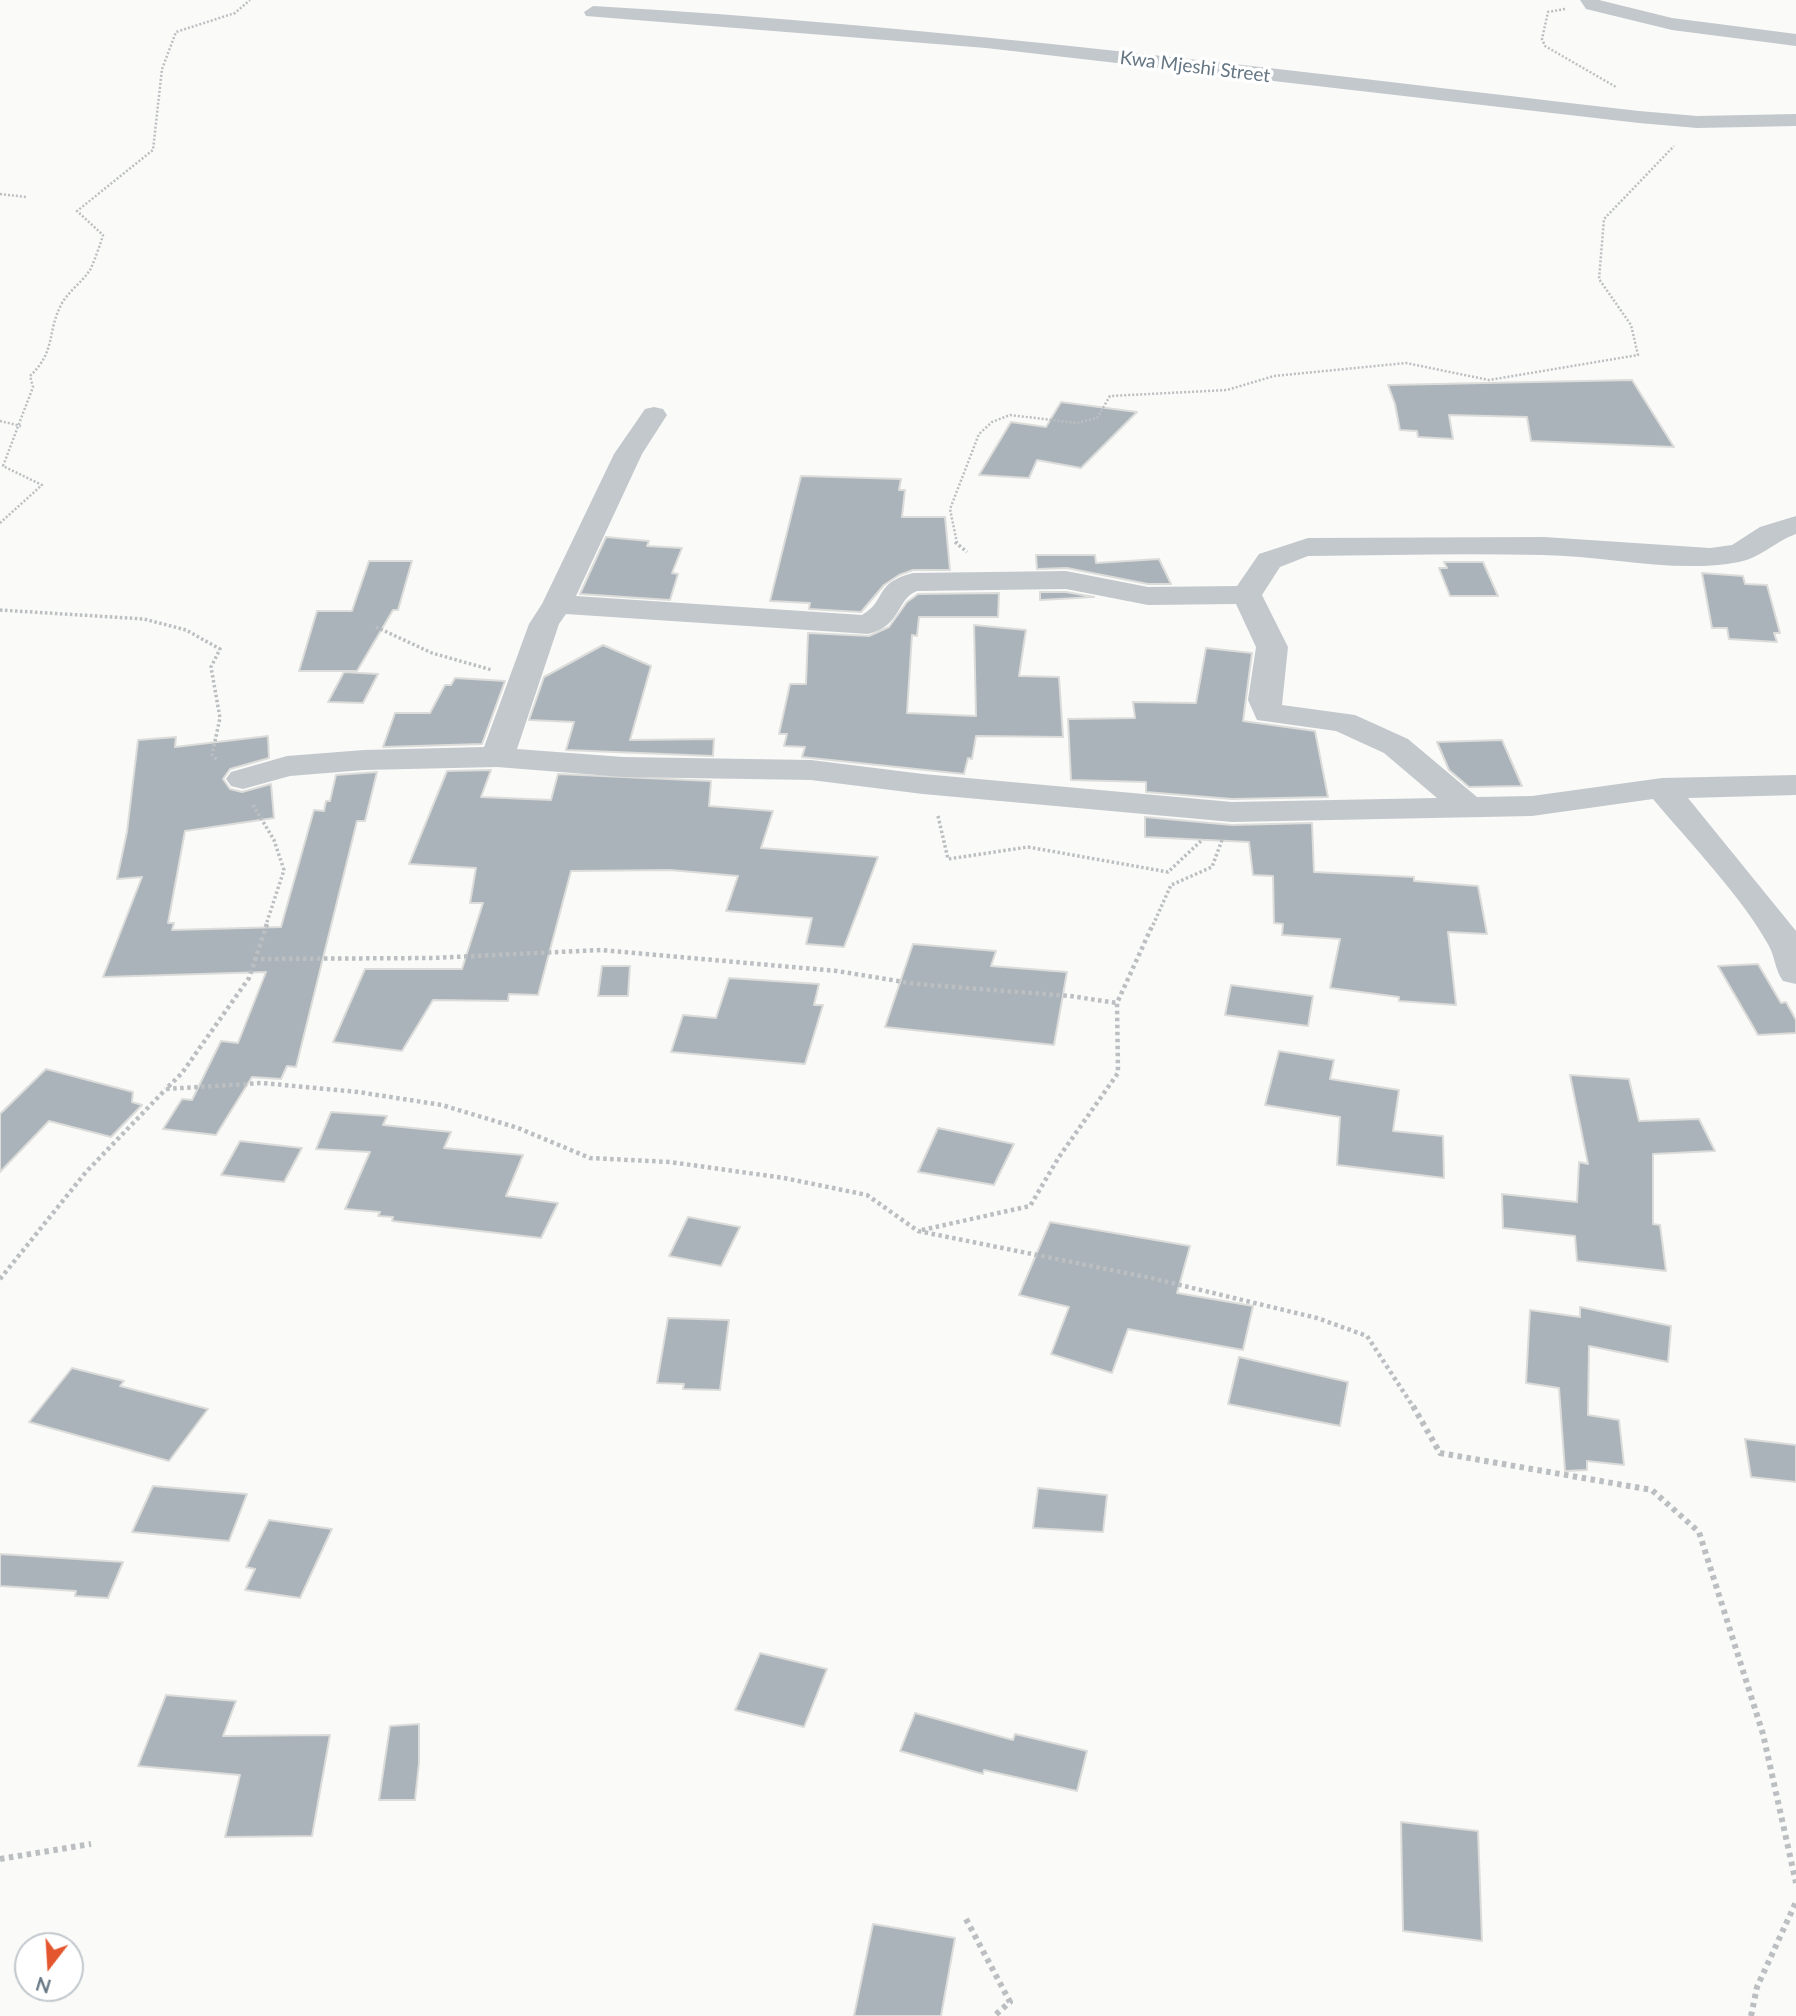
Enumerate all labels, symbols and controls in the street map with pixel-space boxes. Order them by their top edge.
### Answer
street label: Kwa Mjeshi Street [1119,46,1271,88]
north arrow [14,1932,84,2002]
text: N [33,1973,54,1999]

